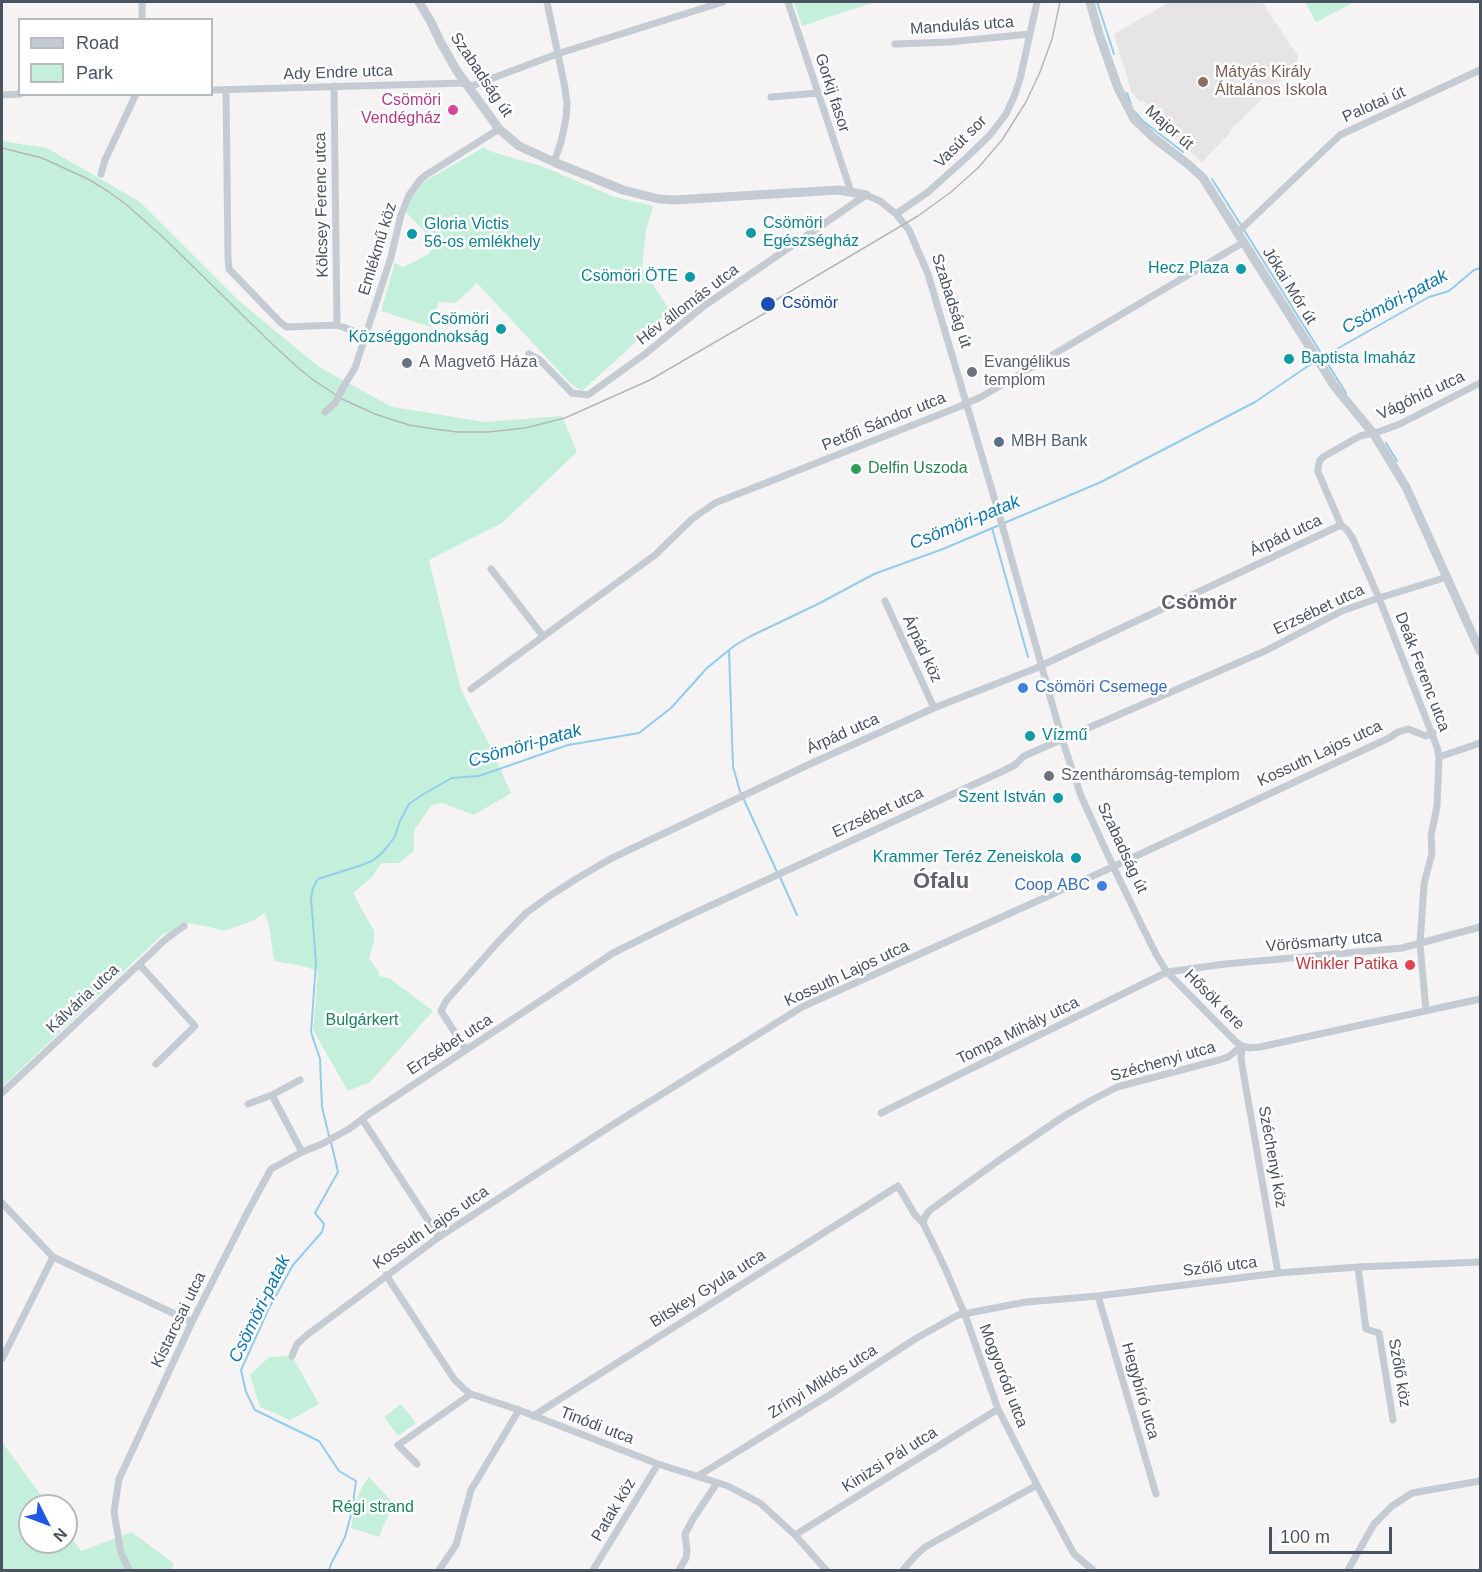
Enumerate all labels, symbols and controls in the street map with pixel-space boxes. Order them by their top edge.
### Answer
street label: Mandulás utca [909,13,1015,39]
legend [18,18,213,96]
street label: Szabadság út [446,29,516,121]
text: Road [76,33,119,53]
street label: Gorkij fasor [810,51,854,135]
street label: Ady Endre utca [283,61,393,85]
text: Park [76,63,113,83]
place label: Mátyás Király Általános Iskola [1215,63,1327,101]
marker: Mátyás Király Általános Iskola [1196,75,1210,89]
street label: Palotai út [1340,83,1408,127]
place label: Csömöri Vendégház [361,91,441,129]
street label: Major út [1141,102,1197,154]
marker: Csömöri Vendégház [446,103,460,117]
street label: Vasút sor [931,112,991,172]
street label: Kölcsey Ferenc utca [311,132,333,278]
street label: Emlékmű köz [355,200,401,298]
place label: Csömöri Egészségház [763,214,859,252]
place label: Gloria Victis 56-os emlékhely [424,215,540,253]
marker: Csömöri Egészségház [744,226,758,240]
marker: Gloria Victis 56-os emlékhely [405,227,419,241]
street label: Jókai Mór út [1258,244,1320,328]
street label: Szabadság út [927,252,975,350]
place label: Hecz Plaza [1148,259,1229,279]
street label: Hév állomás utca [633,260,743,350]
marker: Hecz Plaza [1234,262,1248,276]
water label: Csömöri-patak [1338,265,1452,339]
place label: Csömöri ÖTE [581,267,678,287]
marker: Csömöri ÖTE [683,270,697,284]
place label: Csömör [782,294,838,314]
marker: Csömör [759,295,777,313]
place label: Csömöri Községgondnokság [348,310,489,348]
marker: Csömöri Községgondnokság [494,322,508,336]
place label: Baptista Imaház [1301,349,1416,369]
marker: Baptista Imaház [1282,352,1296,366]
place label: A Magvető Háza [419,353,537,373]
place label: Evangélikus templom [984,353,1070,391]
marker: A Magvető Háza [400,356,414,370]
marker: Evangélikus templom [965,365,979,379]
street label: Vágóhíd utca [1374,367,1468,425]
street label: Petőfi Sándor utca [819,388,949,456]
place label: MBH Bank [1011,432,1087,452]
marker: MBH Bank [992,435,1006,449]
place label: Delfin Uszoda [868,459,968,479]
marker: Delfin Uszoda [849,462,863,476]
water label: Csömöri-patak [907,491,1023,555]
street label: Árpád utca [1247,511,1325,561]
street label: Erzsébet utca [1271,581,1367,639]
district label: Csömör [1161,591,1237,615]
street label: Deák Ferenc utca [1390,610,1454,734]
street label: Árpád köz [898,612,946,686]
place label: Csömöri Csemege [1035,678,1167,698]
marker: Csömöri Csemege [1016,681,1030,695]
street label: Árpád utca [804,709,882,759]
street label: Kossuth Lajos utca [1255,717,1385,791]
water label: Csömöri-patak [466,719,584,773]
place label: Vízmű [1042,726,1087,746]
marker: Vízmű [1023,729,1037,743]
place label: Szentháromság-templom [1061,766,1240,786]
marker: Szentháromság-templom [1042,769,1056,783]
street label: Erzsébet utca [830,784,926,842]
place label: Szent István [958,788,1046,808]
marker: Szent István [1051,791,1065,805]
street label: Szabadság út [1093,800,1151,896]
place label: Krammer Teréz Zeneiskola [873,848,1064,868]
marker: Krammer Teréz Zeneiskola [1069,851,1083,865]
district label: Ófalu [913,869,969,895]
place label: Coop ABC [1014,876,1090,896]
marker: Coop ABC [1095,879,1109,893]
street label: Vörösmarty utca [1265,927,1383,957]
street label: Kossuth Lajos utca [782,937,912,1011]
place label: Winkler Patika [1296,955,1398,975]
marker: Winkler Patika [1403,958,1417,972]
street label: Kálvária utca [43,960,123,1038]
street label: Hősök tere [1180,966,1248,1034]
street label: Tompa Mihály utca [954,993,1082,1069]
street label: Erzsébet utca [404,1010,496,1080]
park label: Bulgárkert [326,1011,398,1031]
street label: Széchenyi utca [1108,1038,1218,1086]
street label: Széchenyi köz [1254,1105,1290,1209]
street label: Kossuth Lajos utca [370,1182,492,1274]
street label: Bitskey Gyula utca [647,1246,769,1332]
water label: Csömöri-patak [225,1252,295,1366]
street label: Szőlő utca [1182,1253,1258,1281]
street label: Kistarcsai utca [148,1269,210,1371]
street label: Mogyoródi utca [974,1321,1032,1431]
street label: Szőlő köz [1384,1337,1414,1409]
street label: Hegybíró utca [1117,1340,1163,1442]
street label: Zrínyi Miklós utca [765,1341,881,1423]
street label: Tinódi utca [557,1403,637,1449]
street label: Kinizsi Pál utca [839,1423,941,1497]
street label: Patak köz [588,1475,640,1545]
north arrow [18,1494,78,1554]
park label: Régi strand [332,1498,414,1518]
scale bar [1272,1515,1395,1553]
text: N [50,1525,70,1545]
text: 100 m [1280,1527,1330,1547]

